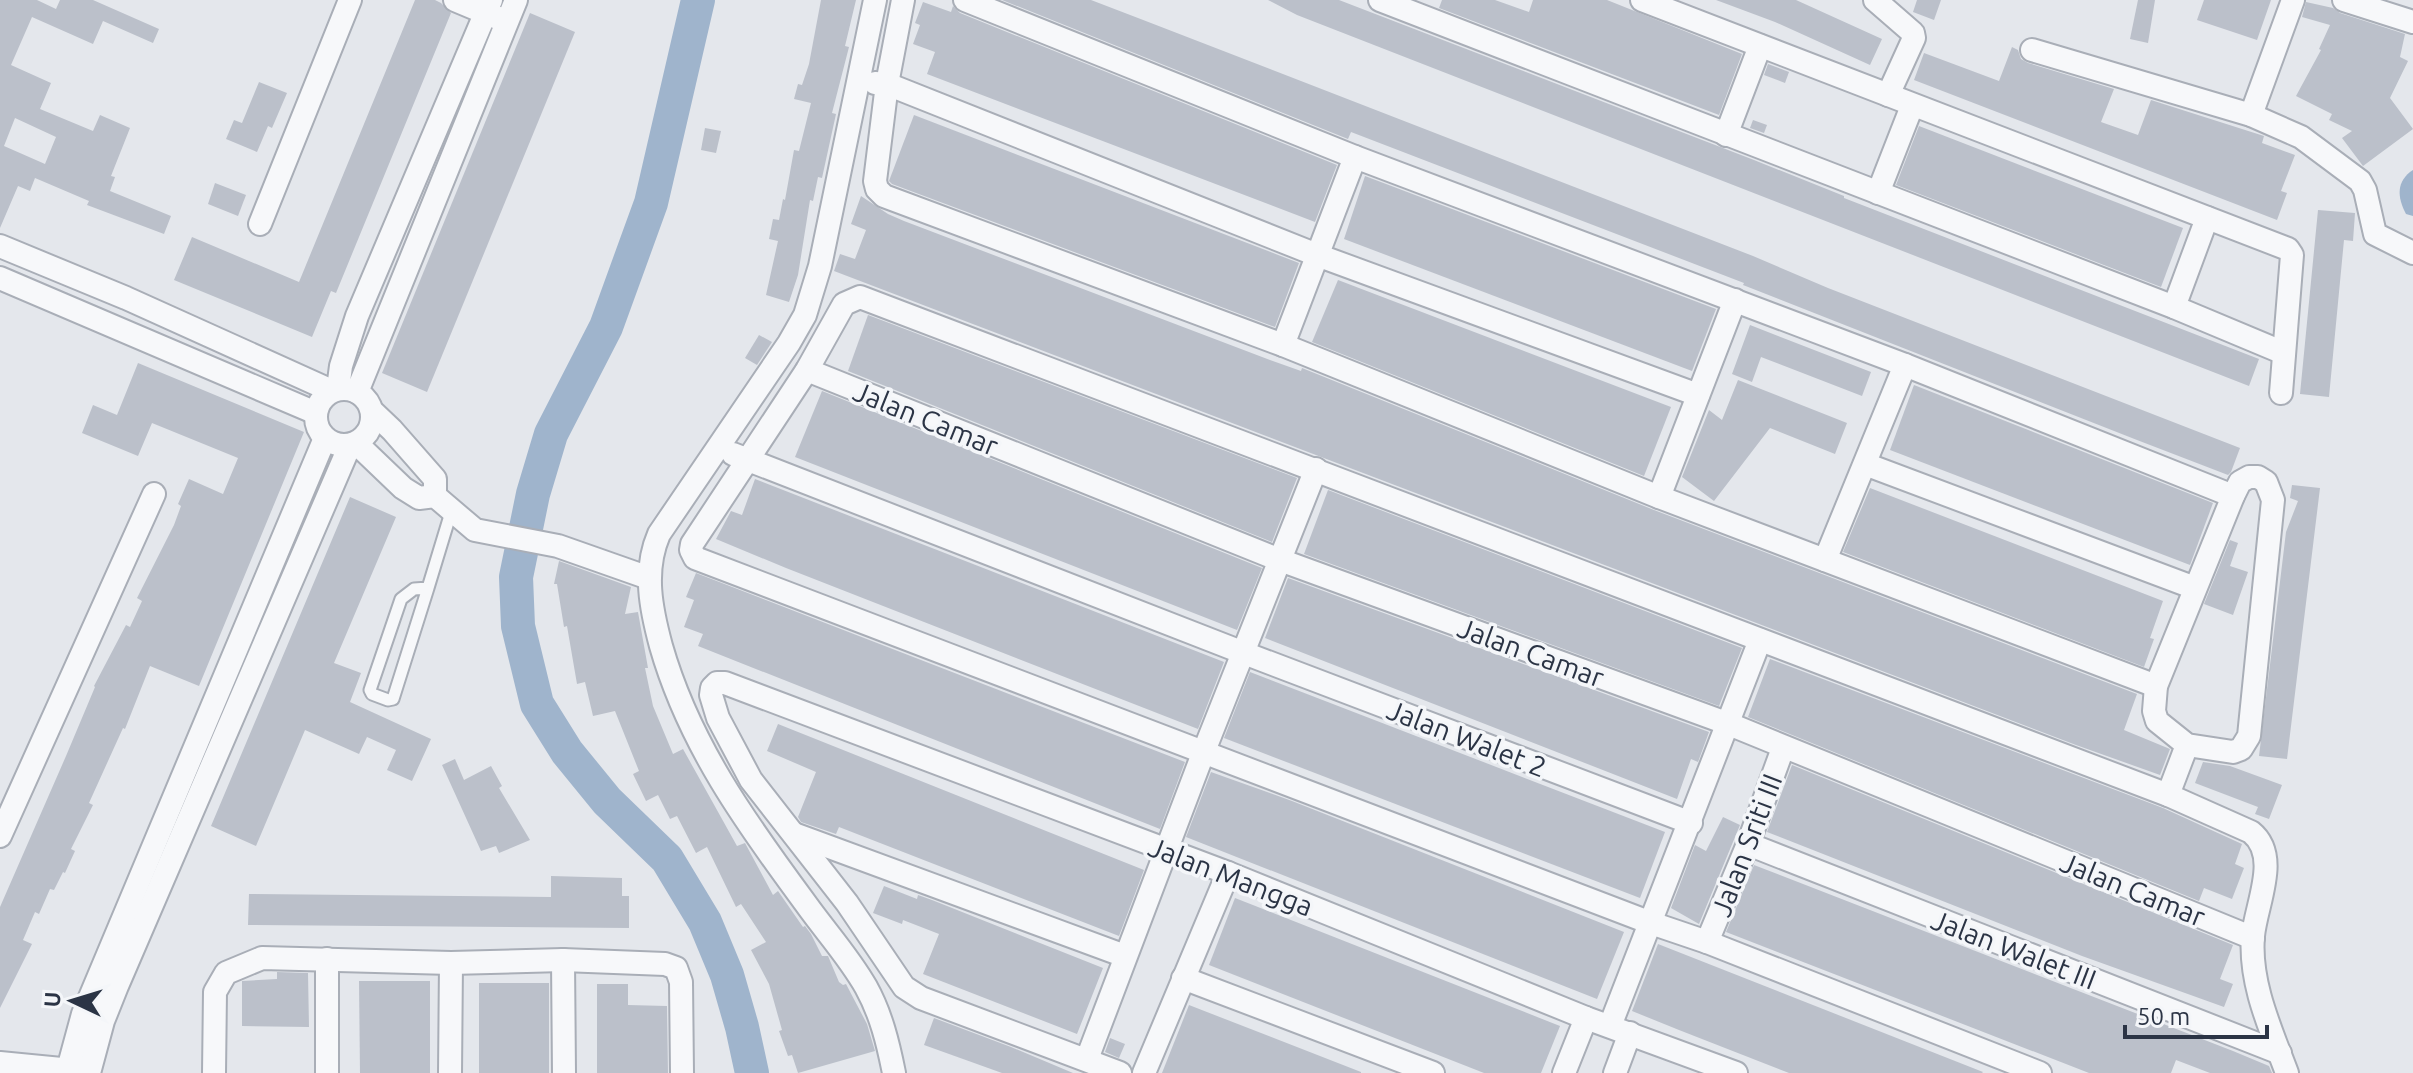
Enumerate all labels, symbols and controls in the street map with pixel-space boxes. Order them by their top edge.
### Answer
street label: Jalan Camar [849,375,1003,461]
street label: Jalan Camar [1454,611,1609,693]
street label: Jalan Walet 2 [1383,693,1551,783]
street label: Jalan Sriti III [1705,769,1787,921]
street label: Jalan Mangga [1144,830,1318,922]
street label: Jalan Camar [2056,846,2210,932]
street label: Jalan Walet III [1927,903,2101,995]
north arrow [32,961,112,1041]
scale bar [2125,989,2267,1039]
text: U [39,991,65,1008]
text: 50 m [2137,1003,2190,1030]

